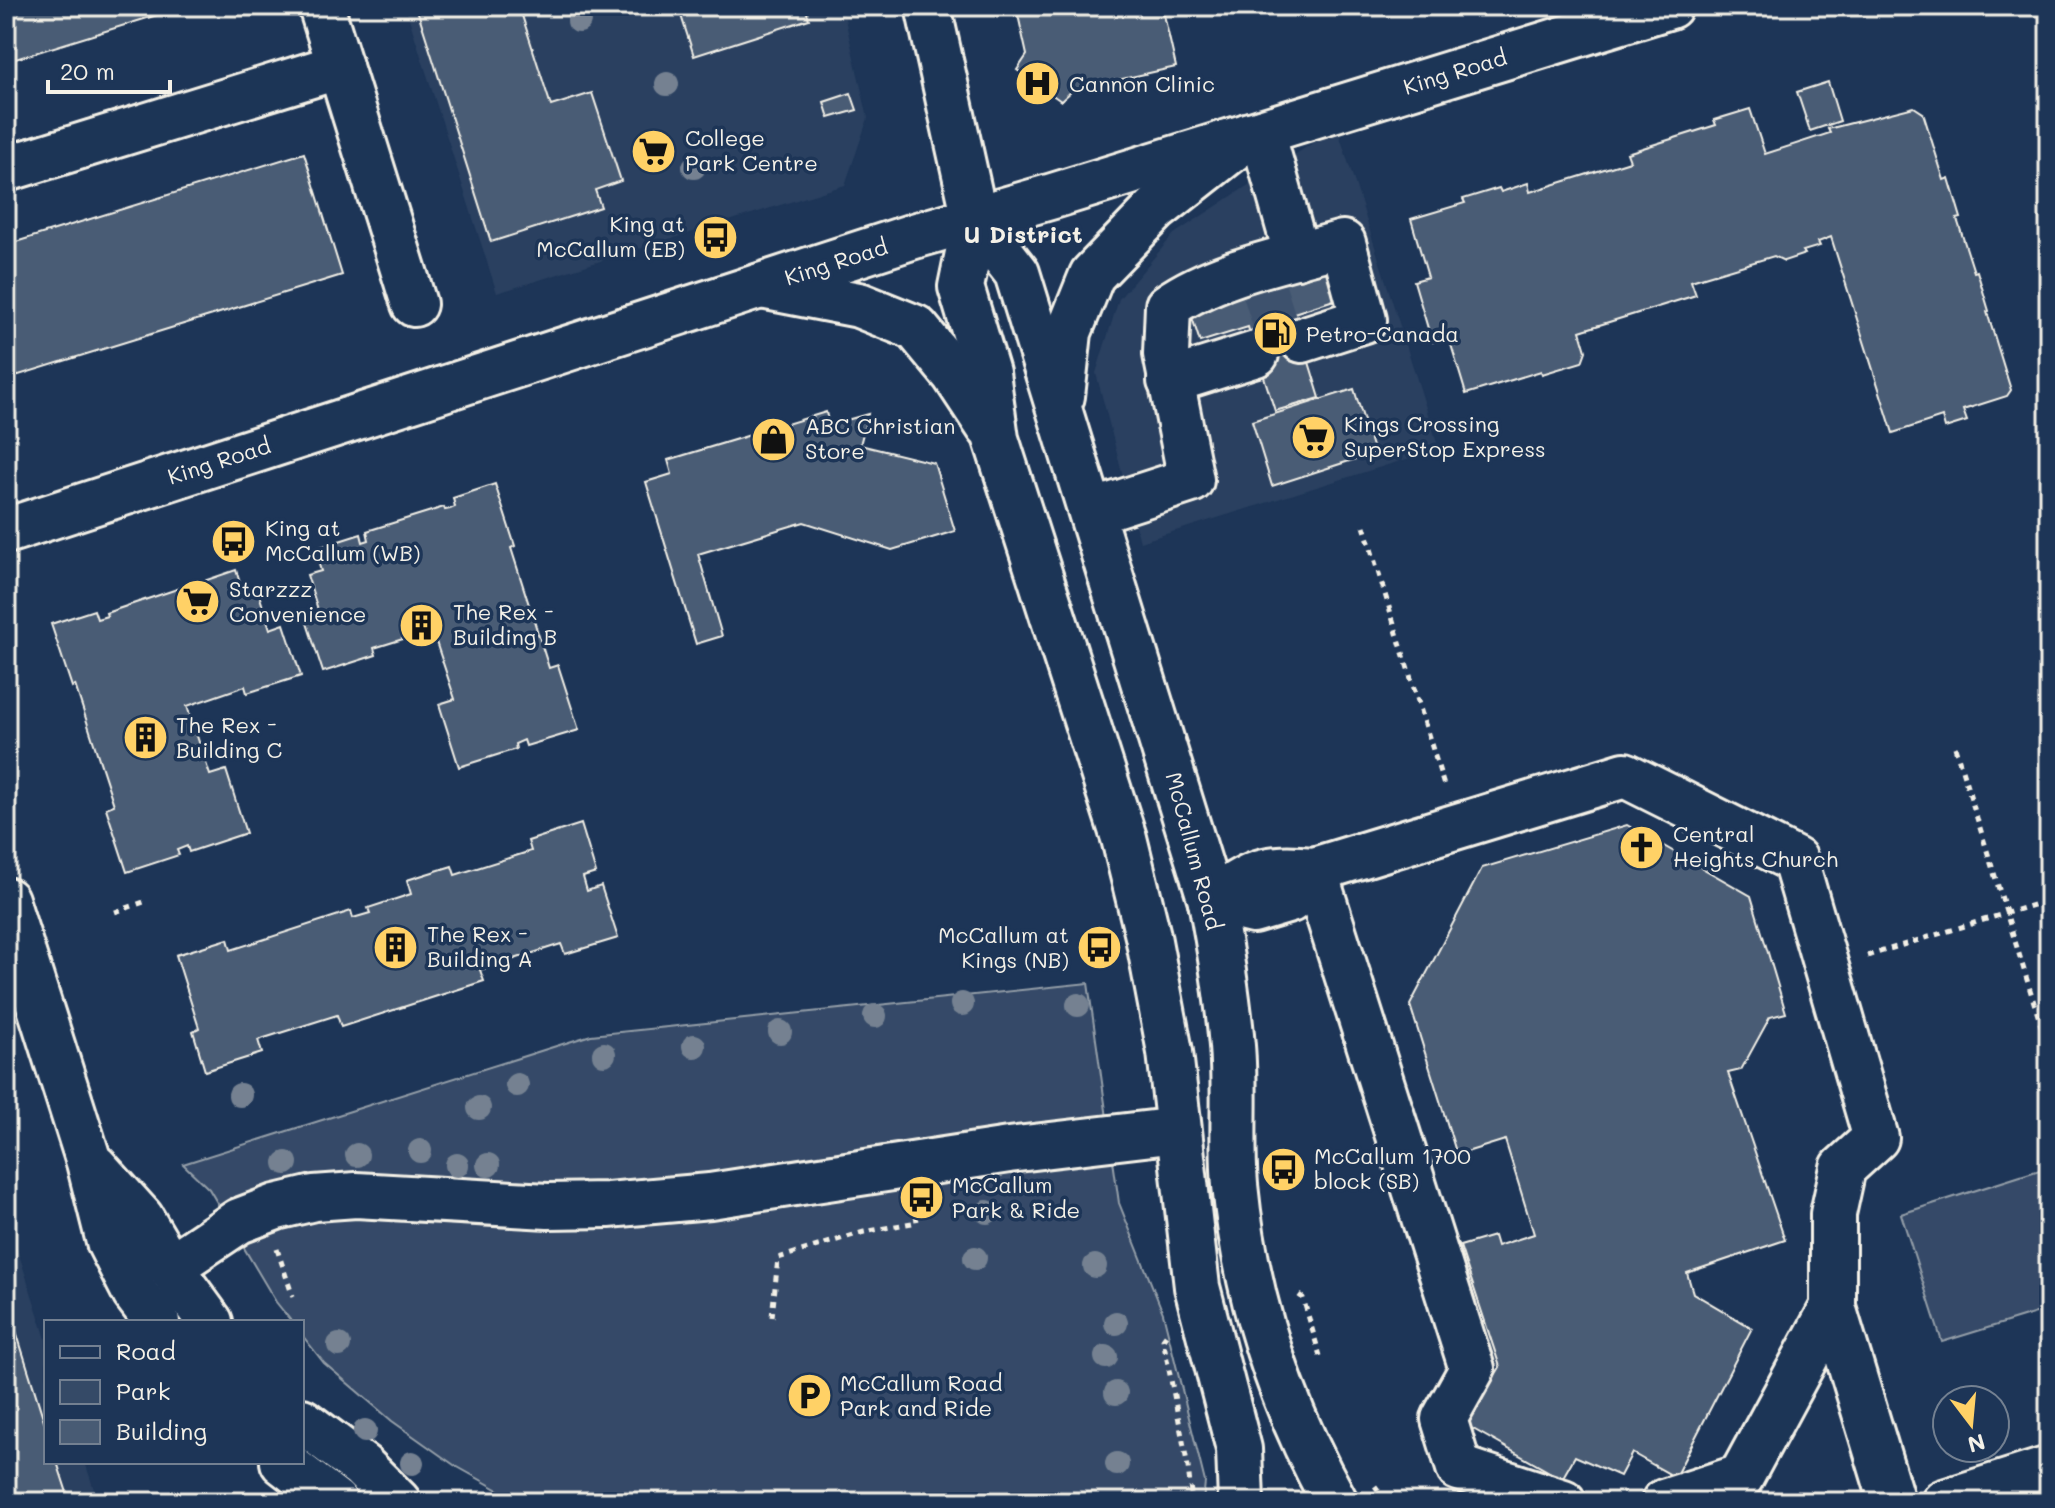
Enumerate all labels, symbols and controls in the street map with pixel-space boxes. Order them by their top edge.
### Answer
street label: King Road [1400,42,1510,101]
scale bar [48,44,170,94]
text: 20 m [60,55,115,86]
hospital icon: Cannon Clinic [1014,60,1062,108]
place label: Cannon Clinic [1069,69,1215,98]
place label: College Park Centre [685,123,818,177]
supermarket icon: College Park Centre [630,127,678,175]
place label: King at McCallum (EB) [536,209,685,263]
bus stop icon: King at McCallum (EB) [692,213,740,261]
district label: U District [963,218,1083,249]
street label: King Road [781,231,891,292]
fuel station icon: Petro-Canada [1251,310,1299,358]
place label: Petro-Canada [1306,319,1459,348]
place label: Kings Crossing SuperStop Express [1344,409,1546,463]
place label: ABC Christian Store [805,411,956,465]
supermarket icon: Kings Crossing SuperStop Express [1289,413,1337,461]
shop icon: ABC Christian Store [750,415,798,463]
street label: King Road [164,430,274,491]
place label: King at McCallum (WB) [265,513,420,567]
bus stop icon: King at McCallum (WB) [210,517,258,565]
place label: Starzzz Convenience [229,574,366,628]
supermarket icon: Starzzz Convenience [174,578,222,626]
place label: The Rex - Building B [453,597,557,651]
building icon: The Rex - Building B [398,601,446,649]
place label: The Rex - Building C [176,710,282,764]
building icon: The Rex - Building C [121,714,169,762]
street label: McCallum Road [1159,769,1230,933]
place label: Central Heights Church [1673,819,1838,873]
church icon: Central Heights Church [1618,823,1666,871]
place label: The Rex - Building A [427,919,533,973]
place label: McCallum at Kings (NB) [938,920,1069,974]
building icon: The Rex - Building A [372,923,420,971]
bus stop icon: McCallum at Kings (NB) [1076,924,1124,972]
place label: McCallum 1700 block (SB) [1314,1141,1471,1195]
bus stop icon: McCallum 1700 block (SB) [1259,1145,1307,1193]
place label: McCallum Park & Ride [952,1170,1080,1224]
bus stop icon: McCallum Park & Ride [897,1174,945,1222]
legend [44,1320,304,1464]
text: Road [116,1335,176,1366]
place label: McCallum Road Park and Ride [840,1368,1002,1422]
parking icon: McCallum Road Park and Ride [785,1372,833,1420]
text: Park [116,1375,170,1406]
north arrow [1931,1384,2011,1464]
text: Building [116,1415,207,1446]
text: N [1965,1427,1989,1460]

